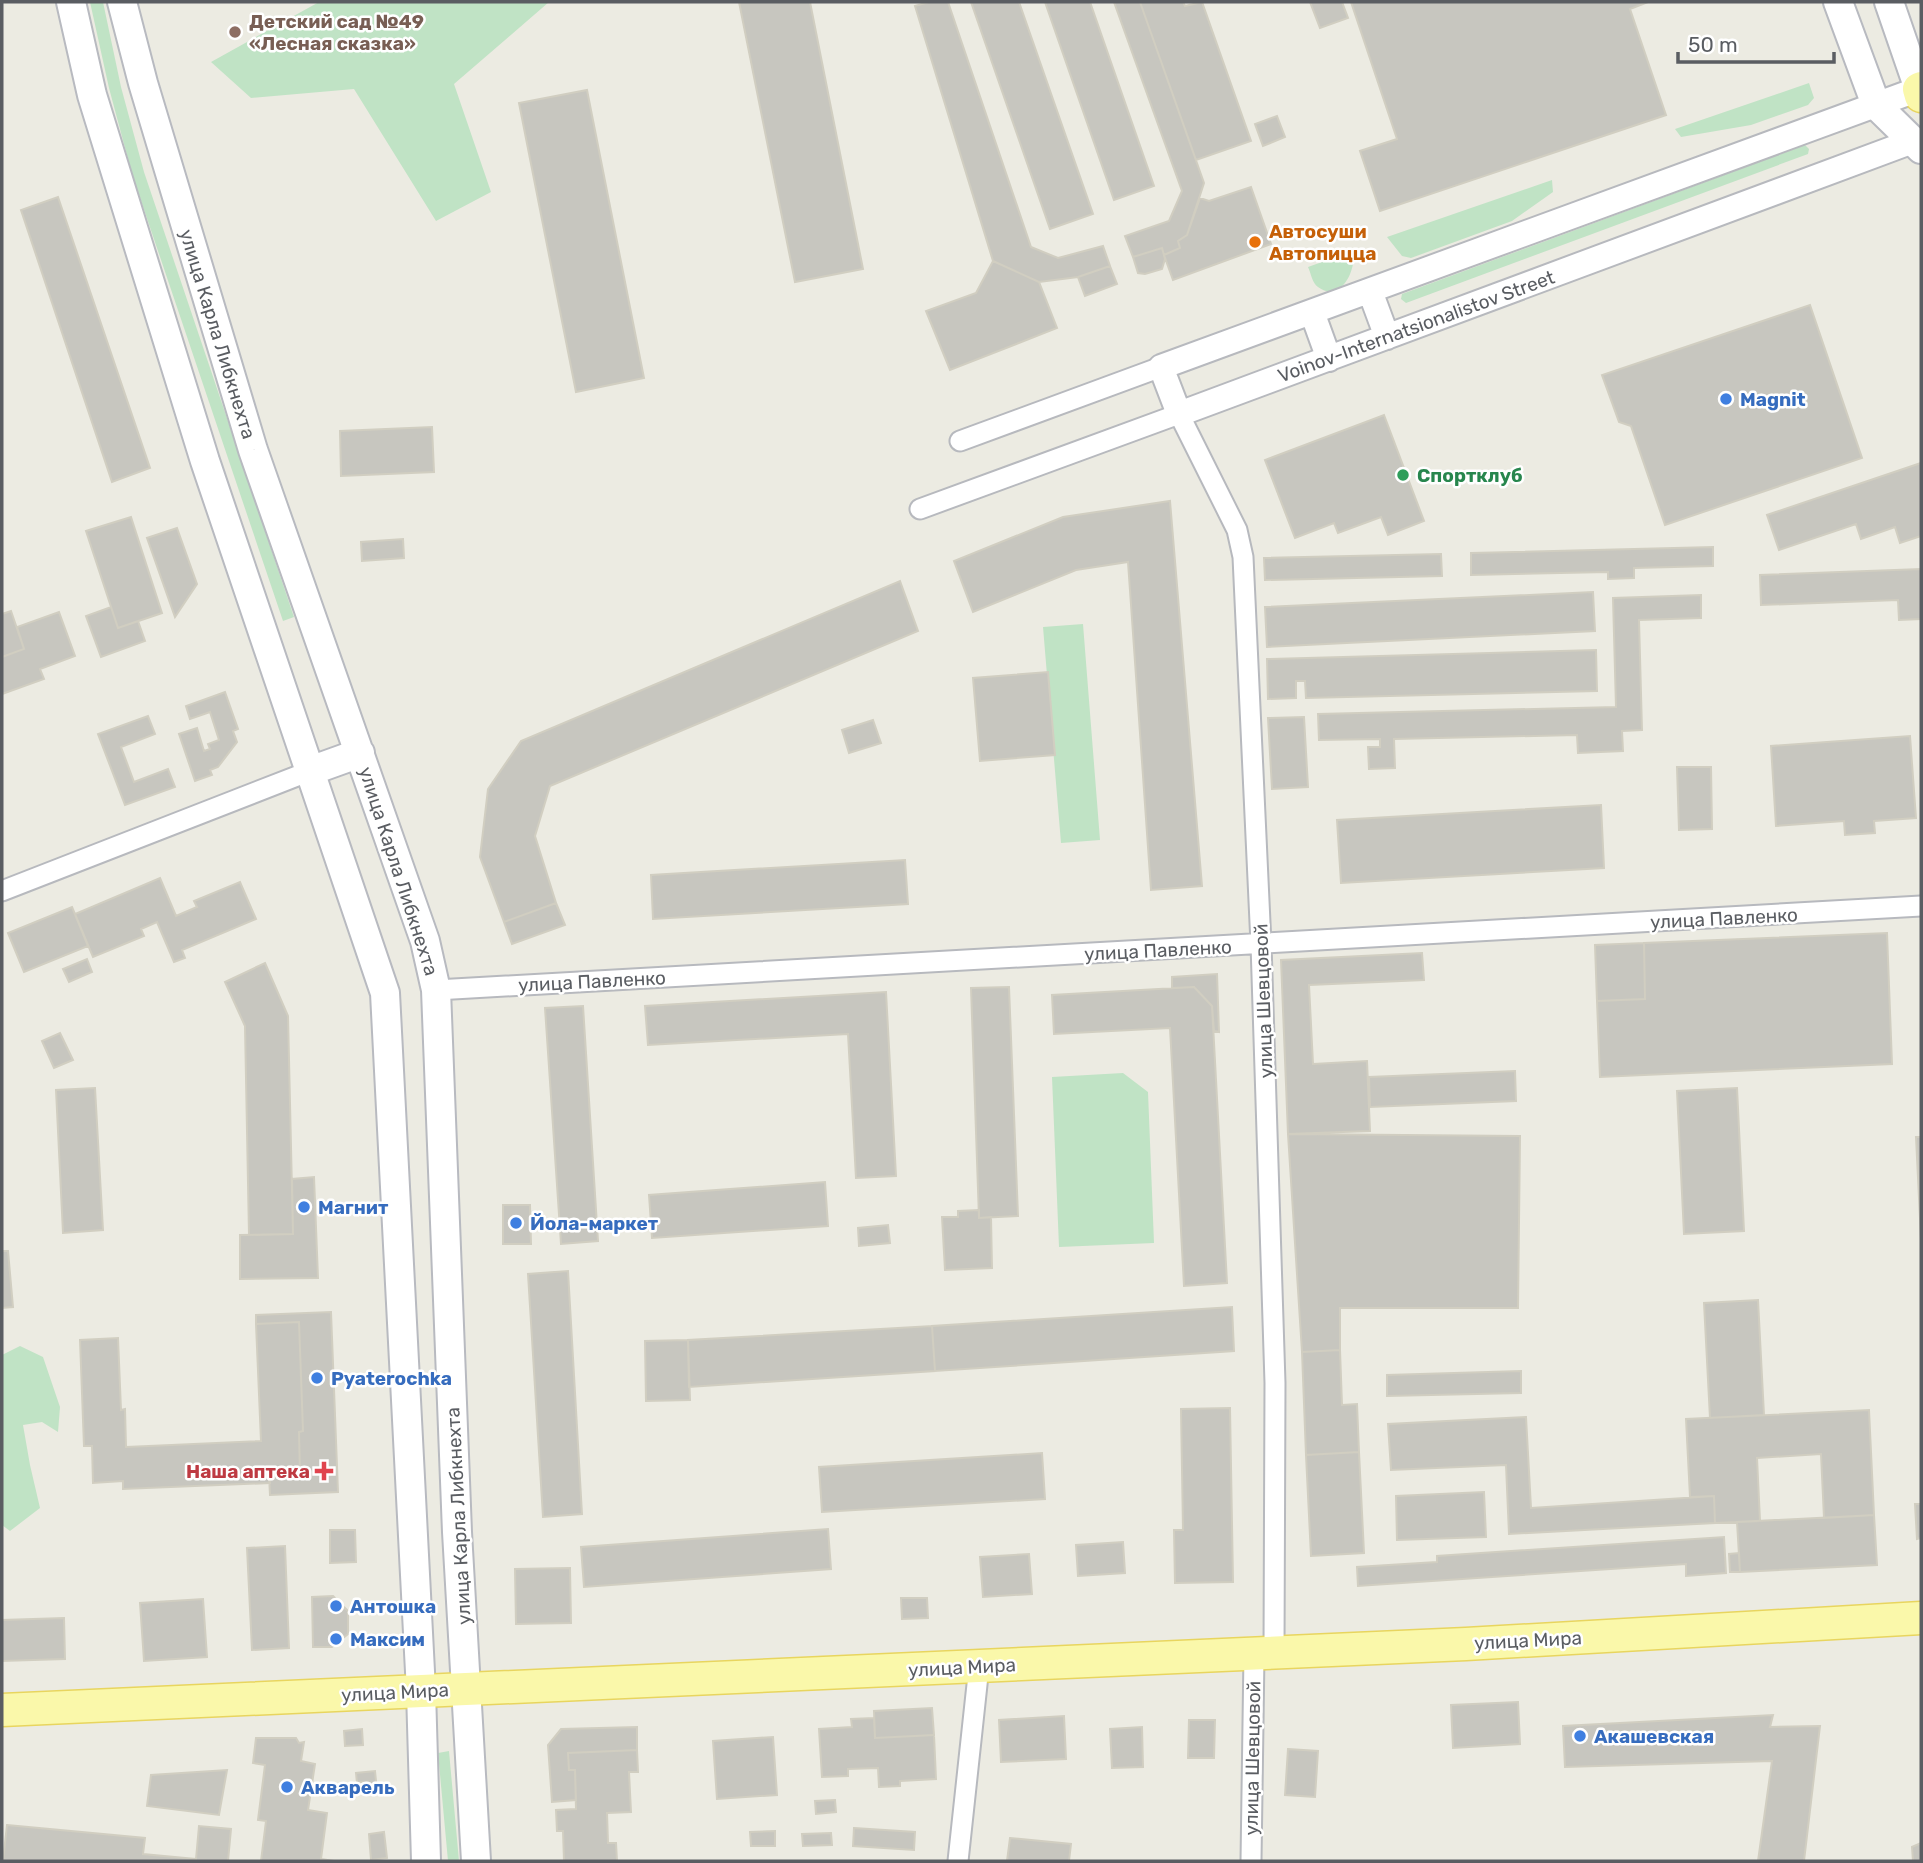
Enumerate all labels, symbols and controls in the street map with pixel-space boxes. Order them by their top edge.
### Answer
place label: Детский сад №49 «Лесная сказка» [249,10,424,55]
scale bar [1678,21,1834,65]
marker: Детский сад №49 «Лесная сказка» [227,24,243,40]
text: 50 m [1688,32,1738,57]
place label: Автосуши Автопицца [1269,220,1376,265]
street label: улица Карла Либкнехта [175,226,260,442]
marker: Автосуши Автопицца [1247,234,1263,250]
street label: Voinov-Internatsionalistov Street [1275,265,1558,387]
place label: Magnit [1740,388,1806,411]
marker: Magnit [1718,391,1734,407]
place label: Спортклуб [1417,464,1523,487]
marker: Спортклуб [1395,467,1411,483]
street label: улица Карла Либкнехта [354,764,443,978]
street label: улица Павленко [1650,903,1798,934]
street label: улица Шевцовой [1249,923,1278,1079]
street label: улица Павленко [1084,935,1232,966]
street label: улица Павленко [518,966,666,997]
place label: Магнит [318,1196,389,1219]
marker: Магнит [296,1199,312,1215]
place label: Йола-маркет [530,1212,659,1235]
marker: Йола-маркет [508,1215,524,1231]
place label: Pyaterochka [331,1367,452,1390]
marker: Pyaterochka [309,1370,325,1386]
street label: улица Карла Либкнехта [441,1406,476,1625]
place label: Наша аптека [186,1460,310,1483]
marker: Наша аптека [316,1463,332,1479]
place label: Антошка [350,1595,436,1618]
marker: Антошка [328,1598,344,1614]
street label: улица Мира [1474,1626,1582,1655]
place label: Максим [350,1628,425,1651]
marker: Максим [328,1631,344,1647]
street label: улица Мира [908,1653,1016,1682]
street label: улица Мира [341,1678,449,1707]
street label: улица Шевцовой [1240,1681,1265,1835]
place label: Акашевская [1594,1725,1714,1748]
marker: Акашевская [1572,1728,1588,1744]
place label: Акварель [301,1776,395,1799]
marker: Акварель [279,1779,295,1795]

